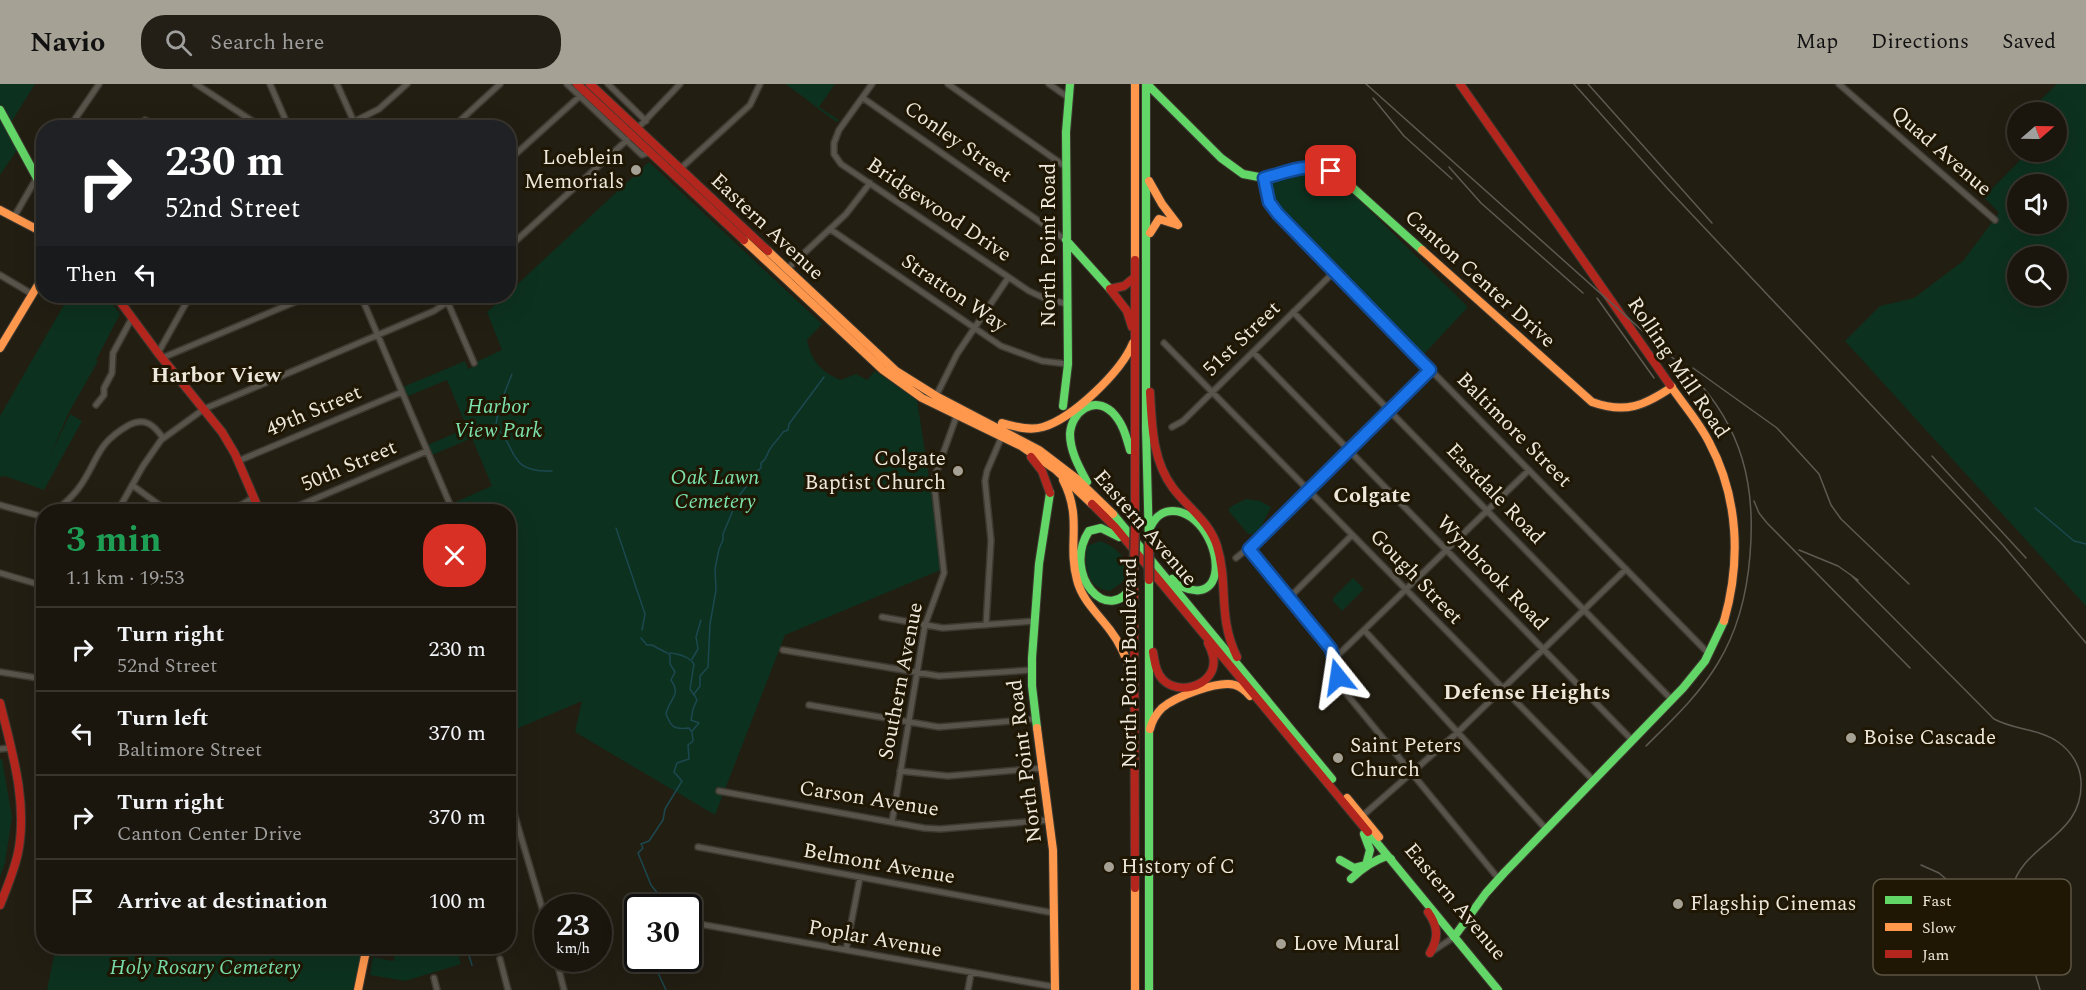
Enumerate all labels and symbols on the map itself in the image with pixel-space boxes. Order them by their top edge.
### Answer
street label: Conley Street [897,93,1019,191]
street label: Quad Avenue [1883,98,1999,204]
north arrow [2007,102,2067,162]
place label: Loeblein Memorials [524,142,624,198]
pin [1305,145,1356,196]
street label: Bridgewood Drive [860,149,1018,271]
marker: Loeblein Memorials [629,163,643,177]
street label: North Point Road [1033,163,1065,327]
street label: Eastern Avenue [703,166,831,288]
street label: Canton Center Drive [1397,202,1563,356]
street label: Stratton Way [895,246,1014,341]
street label: Rolling Mill Road [1619,291,1737,445]
street label: 51st Street [1196,294,1288,384]
district label: Harbor View [151,359,282,392]
street label: Baltimore Street [1449,365,1579,495]
street label: 49th Street [261,377,367,445]
park label: Harbor View Park [454,391,542,447]
street label: 50th Street [296,432,402,500]
street label: Eastdale Road [1438,436,1552,552]
place label: Colgate Baptist Church [805,443,946,499]
park label: Oak Lawn Cemetery [671,462,759,518]
street label: Eastern Avenue [1085,463,1205,593]
marker: Colgate Baptist Church [951,464,965,478]
district label: Colgate [1333,479,1411,512]
street label: Wynbrook Road [1428,508,1556,638]
street label: Gough Street [1362,522,1470,632]
street label: North Point Boulevard [1114,557,1146,769]
street label: Southern Avenue [870,600,932,762]
position arrow [1306,645,1370,709]
district label: Defense Heights [1443,676,1611,709]
street label: North Point Road [999,677,1051,845]
place label: Boise Cascade [1863,722,1996,754]
place label: Saint Peters Church [1350,730,1461,786]
marker: Boise Cascade [1844,731,1858,745]
marker: Saint Peters Church [1331,751,1345,765]
street label: Carson Avenue [797,772,941,826]
street label: Belmont Avenue [800,835,958,893]
street label: Eastern Avenue [1396,836,1514,968]
place label: History of C [1121,851,1235,883]
marker: History of C [1102,860,1116,874]
legend [1873,879,2071,975]
place label: Flagship Cinemas [1690,888,1857,920]
text: Fast [1922,889,1952,913]
speed limit sign: 30 [624,894,702,972]
marker: Flagship Cinemas [1671,897,1685,911]
street label: Poplar Avenue [805,911,945,967]
text: Slow [1922,916,1957,940]
place label: Love Mural [1293,928,1400,960]
marker: Love Mural [1274,937,1288,951]
text: Jam [1922,943,1950,967]
park label: Holy Rosary Cemetery [110,952,301,984]

